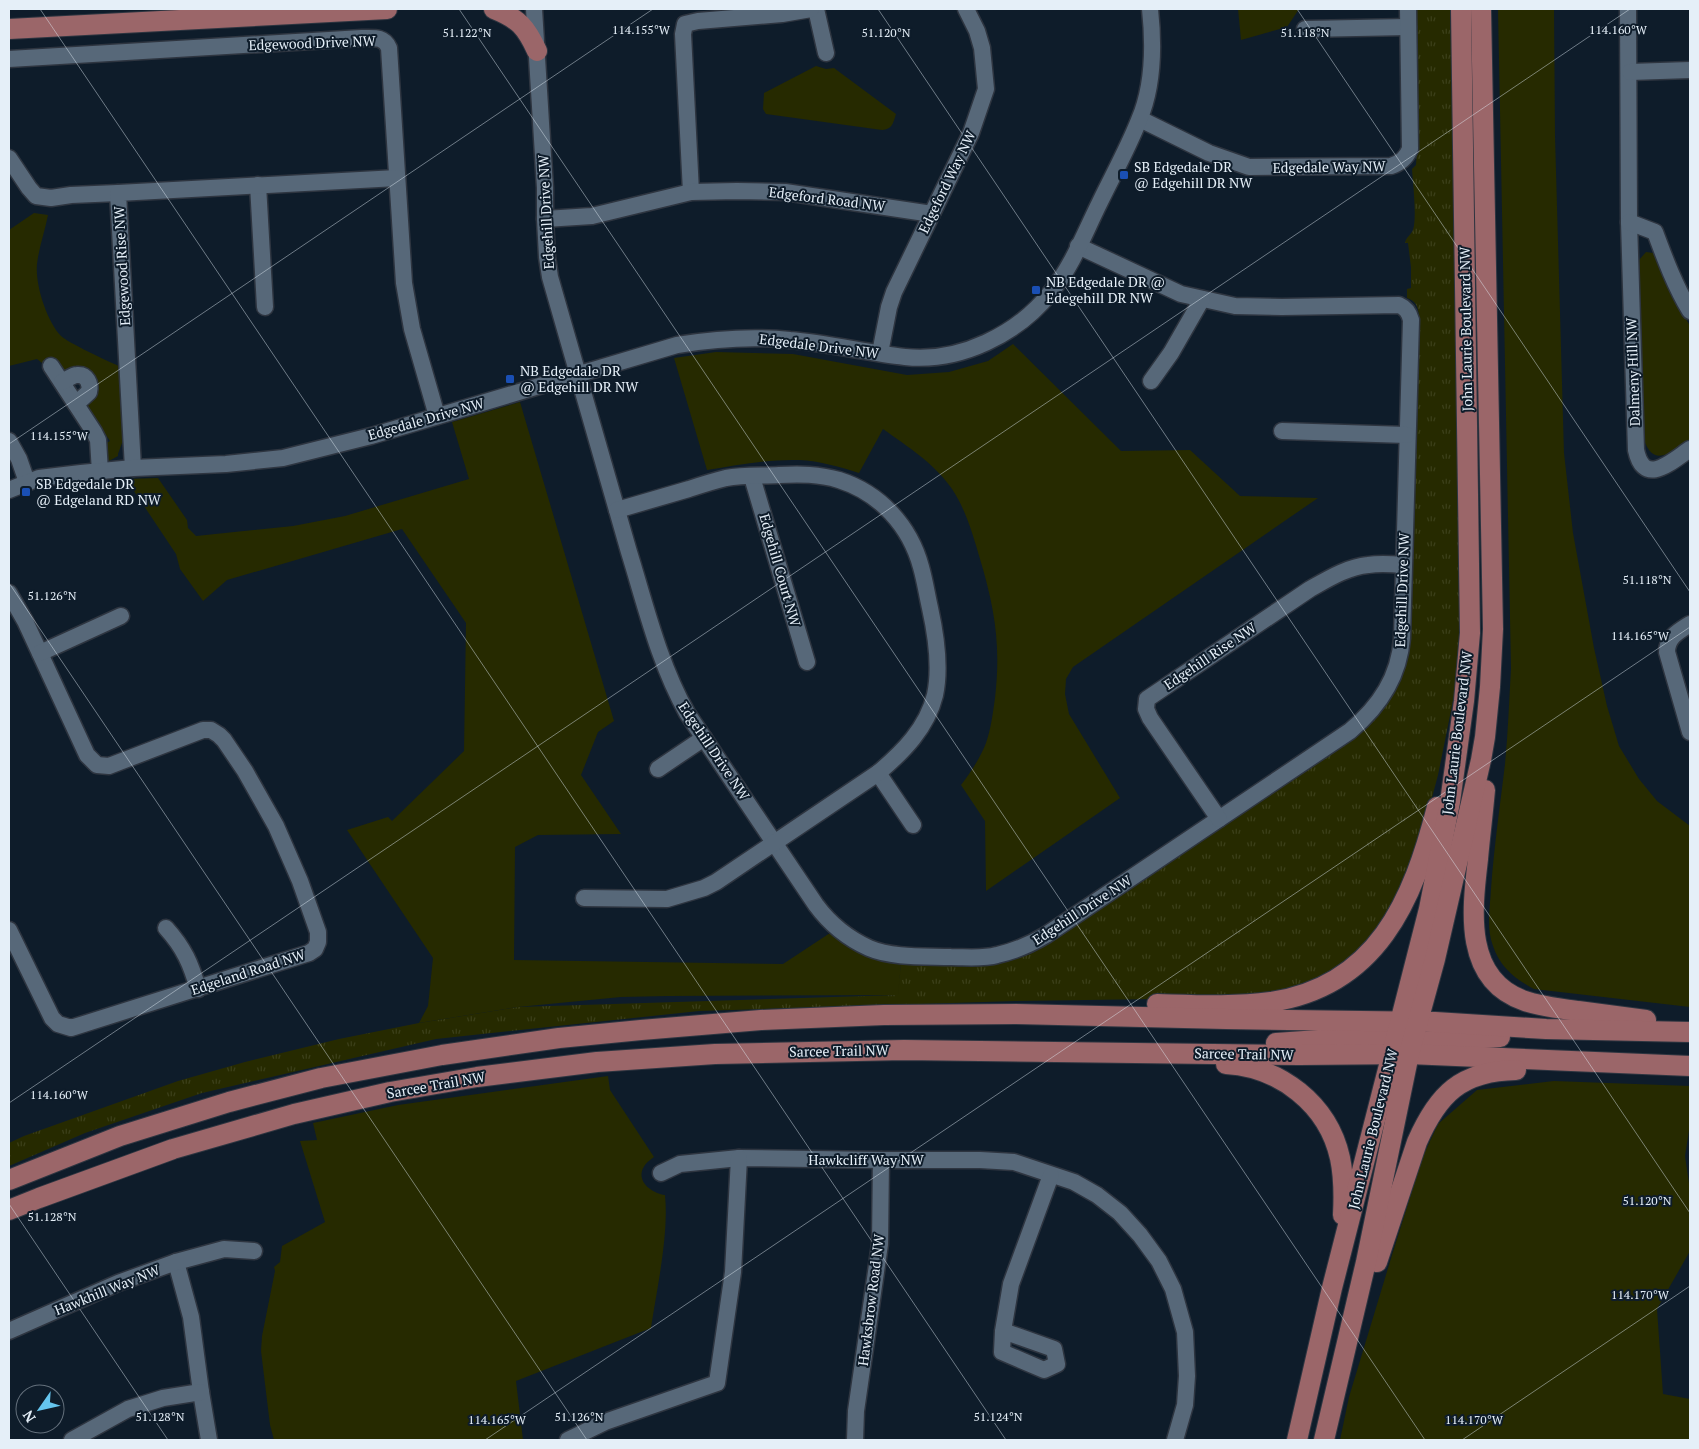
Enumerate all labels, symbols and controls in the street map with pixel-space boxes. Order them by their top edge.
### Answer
text: 114.155°W [612,22,671,37]
text: 114.160°W [1589,22,1648,37]
text: 51.122°N [442,25,492,40]
text: 51.120°N [861,25,911,40]
text: 51.118°N [1280,25,1330,40]
street label: Edgewood Drive NW [248,31,377,54]
street label: Edgeford Way NW [913,126,980,236]
street label: Edgehill Drive NW [533,153,558,270]
street label: Edgedale Way NW [1272,156,1386,177]
place label: SB Edgedale DR @ Edgehill DR NW [1134,157,1253,192]
marker: SB Edgedale DR @ Edgehill DR NW [1118,169,1130,181]
street label: Edgeford Road NW [768,182,887,215]
street label: Edgewood Rise NW [109,205,134,326]
street label: John Laurie Boulevard NW [1455,246,1476,412]
place label: NB Edgedale DR @ Edegehill DR NW [1046,272,1165,307]
marker: NB Edgedale DR @ Edegehill DR NW [1030,284,1042,296]
street label: Dalmeny Hill NW [1621,316,1644,427]
street label: Edgedale Drive NW [758,329,881,362]
place label: NB Edgedale DR @ Edgehill DR NW [520,361,639,396]
marker: NB Edgedale DR @ Edgehill DR NW [504,373,516,385]
street label: Edgedale Drive NW [366,393,487,444]
text: 114.155°W [30,428,89,443]
place label: SB Edgedale DR @ Edgeland RD NW [36,474,162,509]
marker: SB Edgedale DR @ Edgeland RD NW [20,486,32,498]
street label: Edgehill Court NW [755,511,806,629]
street label: Edgehill Drive NW [1390,531,1413,648]
text: 51.118°N [1622,572,1672,587]
text: 51.126°N [27,588,77,603]
street label: Edgehill Rise NW [1160,617,1260,694]
text: 114.165°W [1611,628,1670,643]
street label: John Laurie Boulevard NW [1437,649,1476,816]
street label: Edgehill Drive NW [674,698,755,804]
street label: Edgehill Drive NW [1028,870,1136,949]
street label: Edgeland Road NW [188,944,308,999]
street label: Sarcee Trail NW [789,1040,890,1061]
street label: Sarcee Trail NW [1194,1043,1295,1064]
street label: John Laurie Boulevard NW [1343,1046,1402,1211]
street label: Sarcee Trail NW [385,1066,487,1103]
text: 114.160°W [30,1087,89,1102]
street label: Hawkcliff Way NW [808,1150,925,1169]
text: 51.120°N [1622,1193,1672,1208]
text: 51.128°N [27,1209,77,1224]
street label: Hawksbrow Road NW [853,1232,888,1367]
street label: Hawkhill Way NW [51,1259,163,1319]
text: 114.170°W [1611,1287,1670,1302]
north arrow [15,1384,65,1434]
text: N [18,1407,40,1426]
text: 51.128°N [135,1409,185,1424]
text: 51.126°N [554,1409,604,1424]
text: 51.124°N [973,1409,1023,1424]
text: 114.165°W [468,1412,527,1427]
text: 114.170°W [1445,1412,1504,1427]

